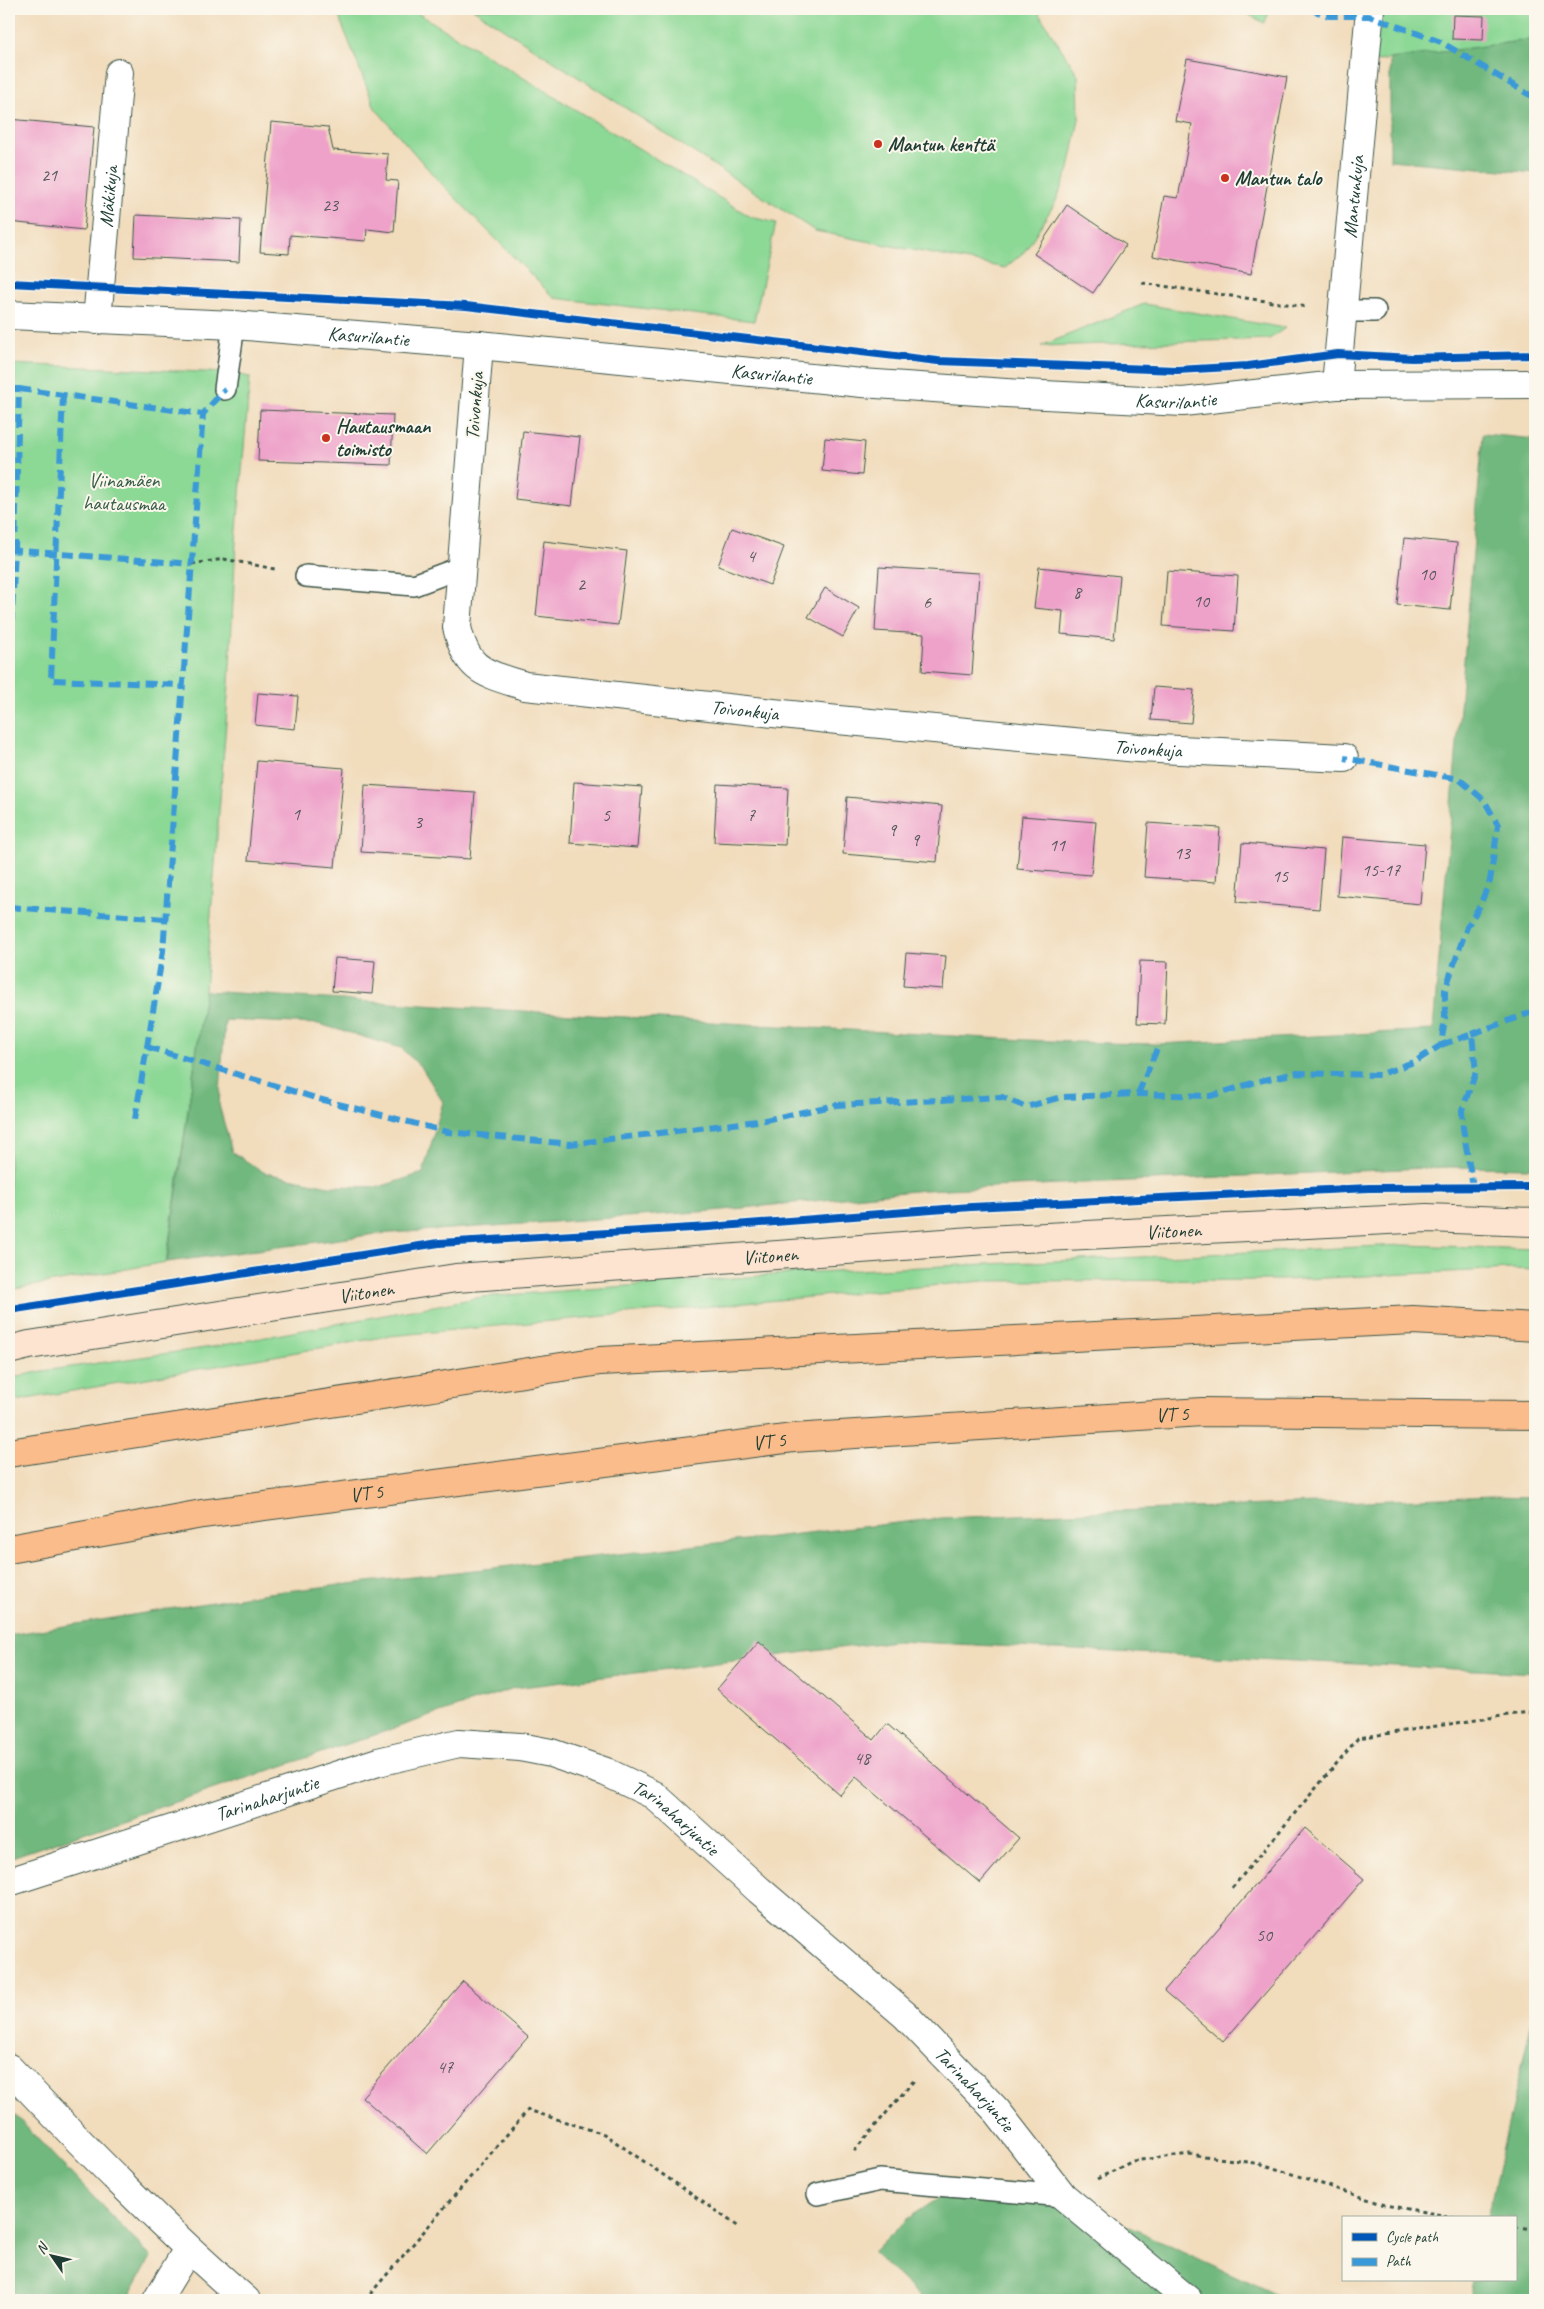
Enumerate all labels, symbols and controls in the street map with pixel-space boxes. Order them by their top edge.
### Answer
place label: Mantun kenttä [888,132,996,157]
marker: Mantun kenttä [872,138,884,150]
street label: Mantunkuja [1337,153,1370,239]
street label: Mäkikuja [93,163,124,228]
house number: 21 [41,164,58,186]
place label: Mantun talo [1235,166,1323,191]
marker: Mantun talo [1219,172,1231,184]
house number: 23 [322,194,340,216]
street label: Kasurilantie [327,321,411,352]
street label: Kasurilantie [730,358,815,391]
street label: Toivonkuja [460,369,489,441]
street label: Kasurilantie [1134,386,1219,415]
place label: Hautausmaan toimisto [336,414,431,462]
marker: Hautausmaan toimisto [320,432,332,444]
park label: Viinamäen hautausmaa [83,468,167,516]
house number: 4 [747,545,757,567]
house number: 10 [1419,563,1437,585]
house number: 2 [577,573,587,595]
house number: 8 [1073,581,1083,603]
house number: 10 [1193,590,1211,612]
house number: 6 [923,591,932,613]
street label: Toivonkuja [710,694,782,727]
street label: Toivonkuja [1113,734,1184,763]
house number: 1 [292,803,301,825]
house number: 5 [602,804,611,826]
house number: 7 [747,804,756,826]
house number: 3 [414,811,424,833]
house number: 9 [888,819,898,841]
house number: 9 [911,829,921,851]
house number: 11 [1049,834,1066,856]
house number: 13 [1174,842,1192,864]
house number: 15-17 [1362,859,1401,881]
house number: 15 [1272,865,1289,887]
street label: Viitonen [1145,1217,1203,1245]
street label: Viitonen [742,1241,800,1270]
street label: Viitonen [337,1276,397,1309]
street label: VT 5 [1155,1401,1191,1428]
street label: VT 5 [751,1427,788,1456]
street label: VT 5 [348,1479,386,1508]
house number: 48 [854,1747,872,1769]
street label: Tarinaharjuntie [212,1770,323,1827]
street label: Tarinaharjuntie [628,1774,725,1862]
house number: 50 [1256,1924,1274,1946]
street label: Tarinaharjuntie [929,2042,1021,2138]
house number: 47 [437,2056,454,2078]
legend [1342,2216,1516,2282]
text: Cycle path [1386,2228,1438,2247]
north arrow [28,2232,78,2282]
text: N [32,2239,52,2257]
text: Path [1386,2252,1412,2271]

